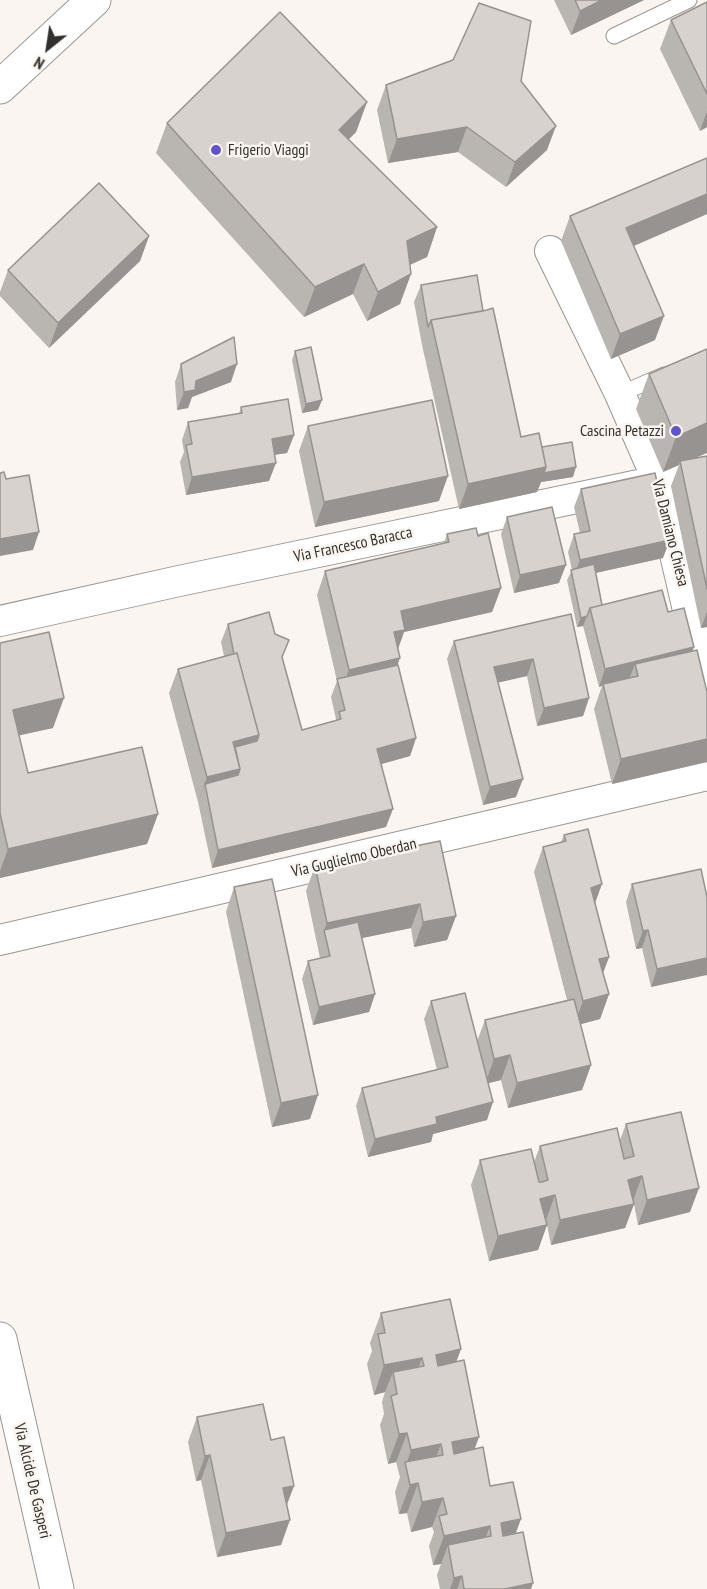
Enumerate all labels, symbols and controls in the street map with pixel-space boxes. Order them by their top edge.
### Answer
north arrow [18,18,78,78]
text: N [30,53,48,74]
place label: Frigerio Viaggi [228,140,309,160]
marker: Frigerio Viaggi [209,143,223,157]
place label: Cascina Petazzi [580,421,664,441]
marker: Cascina Petazzi [669,424,683,438]
street label: Via Damiano Chiesa [647,478,693,588]
street label: Via Francesco Baracca [292,523,414,567]
street label: Via Guglielmo Oberdan [290,834,418,882]
street label: Via Alcide De Gasperi [9,1422,55,1540]

